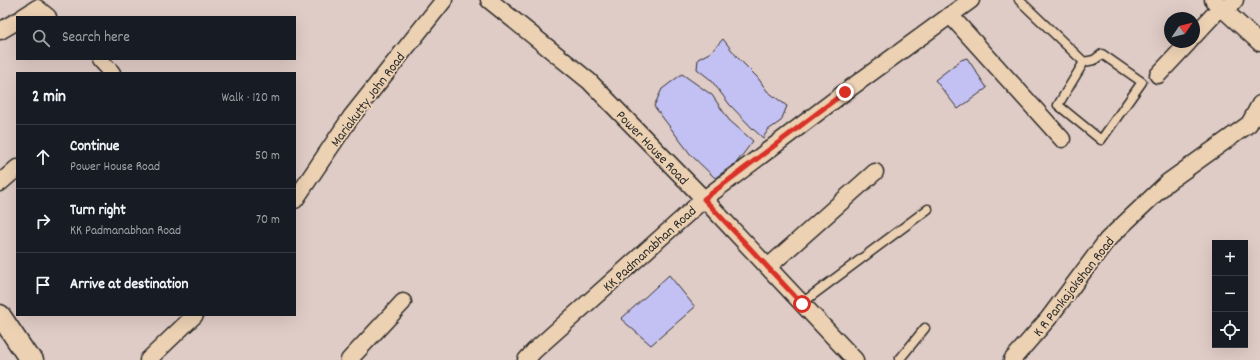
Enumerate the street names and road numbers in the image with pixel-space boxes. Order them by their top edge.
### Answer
street label: Mariakutty John Road [326,49,411,152]
street label: Power House Road [611,107,692,190]
street label: KK Padmanabhan Road [599,202,702,297]
street label: K R Pankajakshan Road [1029,233,1120,341]

